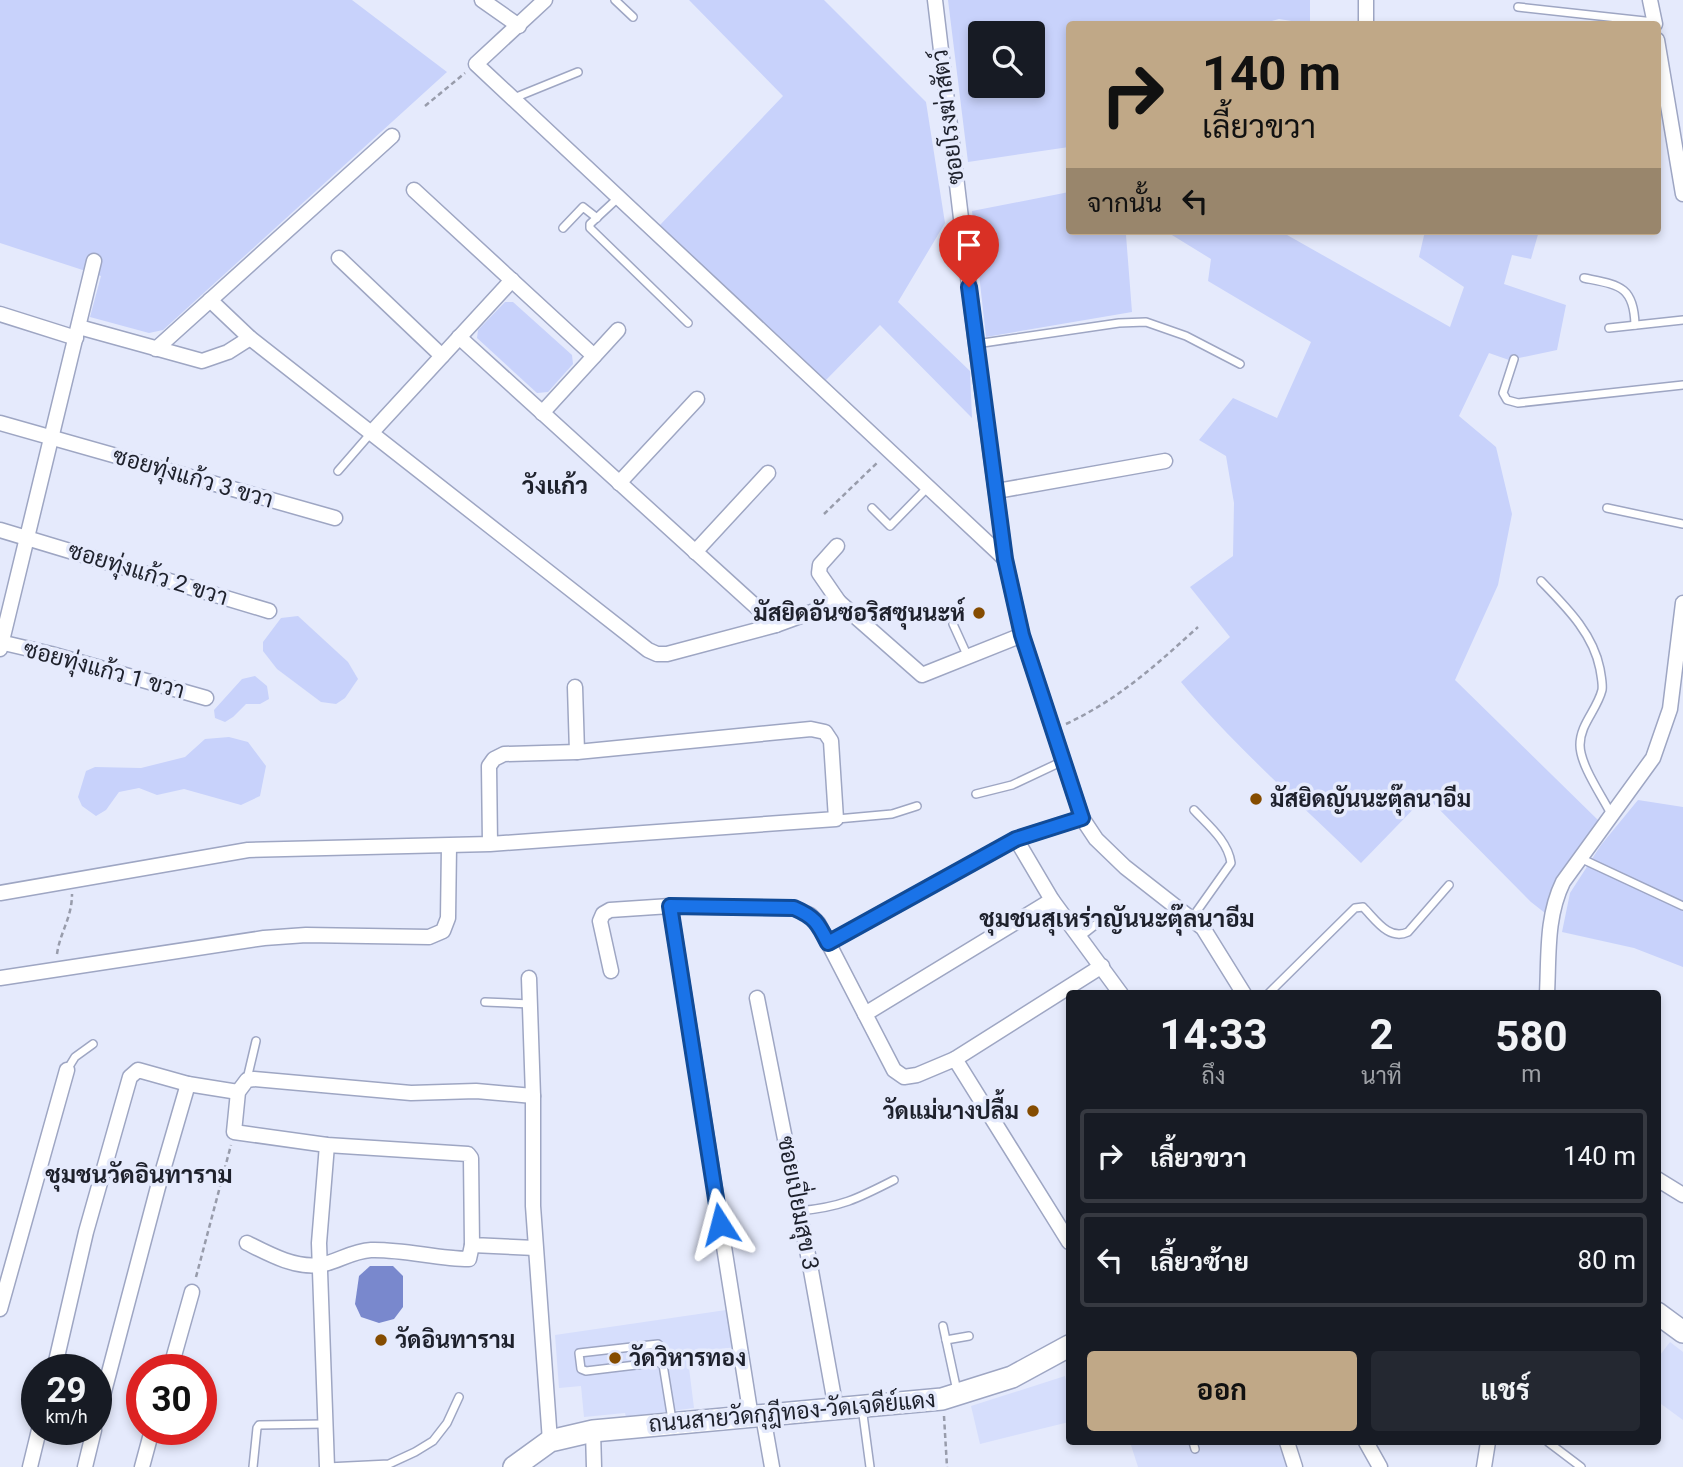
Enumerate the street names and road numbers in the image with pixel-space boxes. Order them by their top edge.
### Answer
street label: ซอยโรงฆ่าสัตว์ [923,48,970,187]
street label: ซอยทุ่งแก้ว 3 ขวา [109,440,277,516]
street label: ซอยทุ่งแก้ว 2 ขวา [64,535,232,613]
street label: ซอยทุ่งแก้ว 1 ขวา [20,634,188,706]
street label: ซอยเปี่ยมสุข 3 [770,1132,832,1273]
street label: ถนนสายวัดกุฎีทอง-วัดเจดีย์แดง [647,1383,937,1440]

